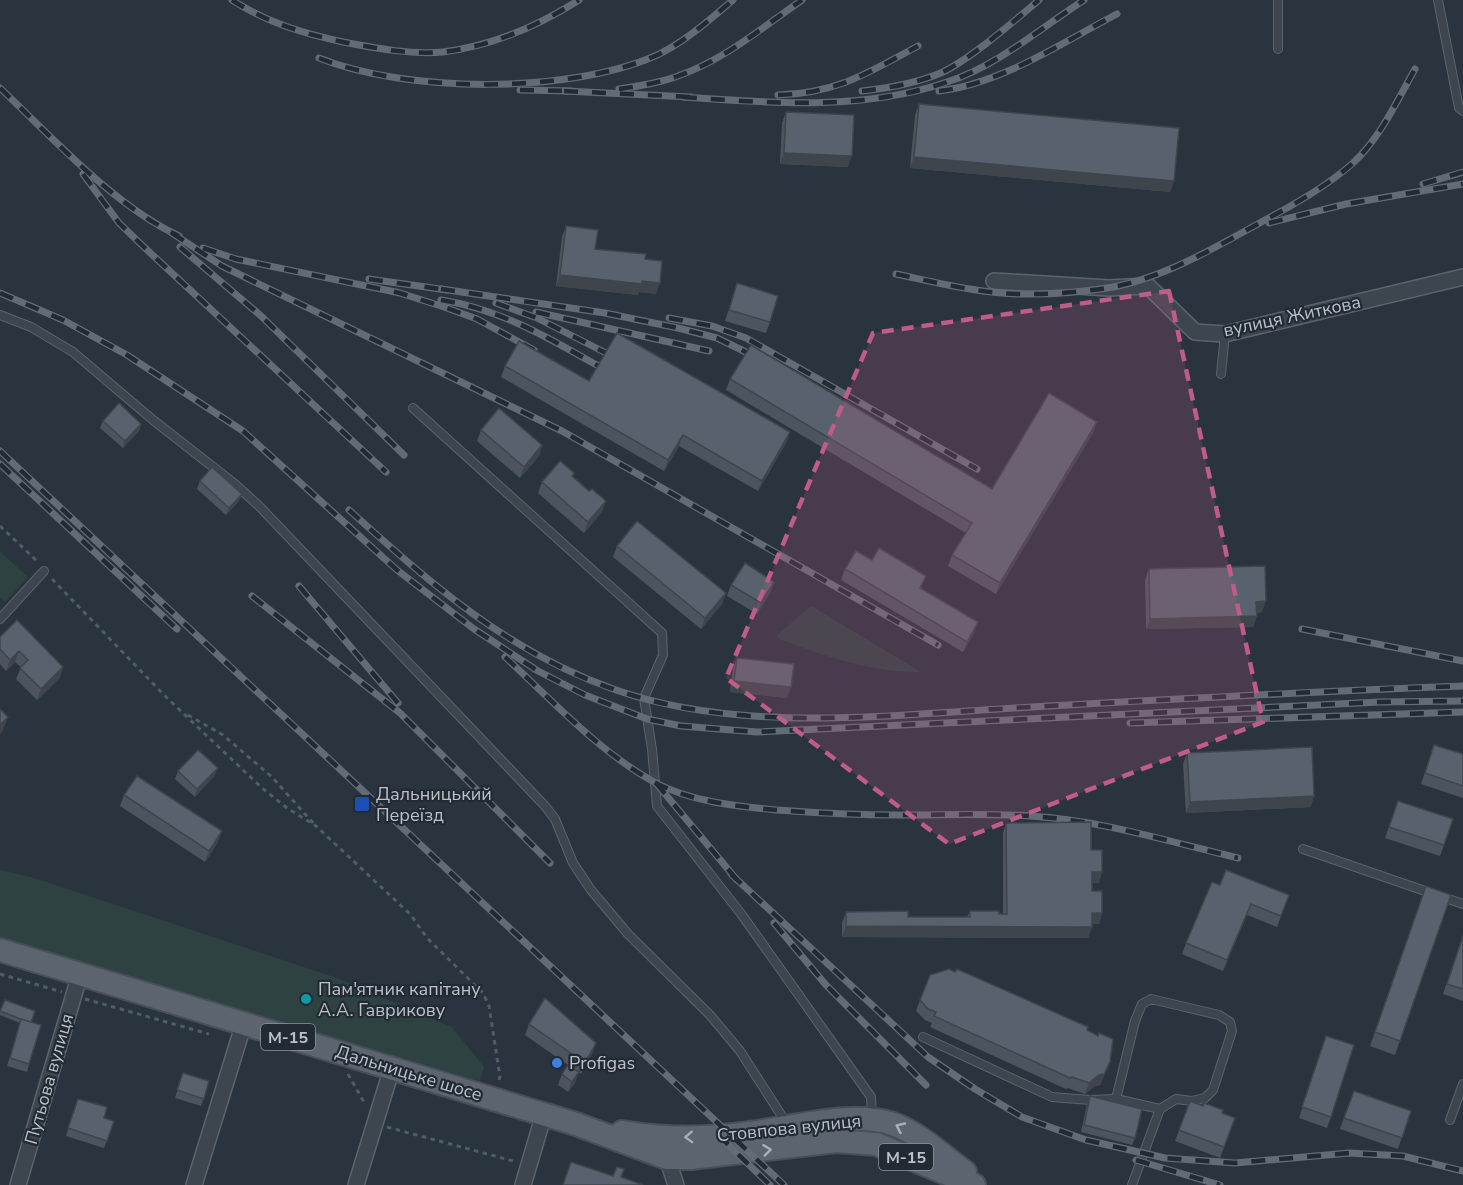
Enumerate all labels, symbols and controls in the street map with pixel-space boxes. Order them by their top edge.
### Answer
street label: вулиця Житкова [1221,290,1363,342]
place label: Дальницький Переїзд [376,782,492,827]
marker: Дальницький Переїзд [353,795,371,813]
place label: Пам'ятник капітану А.А. Гаврикову [318,977,481,1022]
marker: Пам'ятник капітану А.А. Гаврикову [299,992,313,1006]
street label: Путьова вулиця [19,1011,79,1147]
road number: М-15 [261,1024,315,1050]
street label: Дальницьке шосе [333,1039,485,1107]
place label: Profigas [569,1051,635,1075]
marker: Profigas [550,1056,564,1070]
street label: Стовпова вулиця [716,1108,862,1148]
one-way arrow [896,1123,907,1135]
one-way arrow [685,1131,694,1143]
one-way arrow [762,1144,772,1156]
road number: М-15 [879,1144,933,1170]

